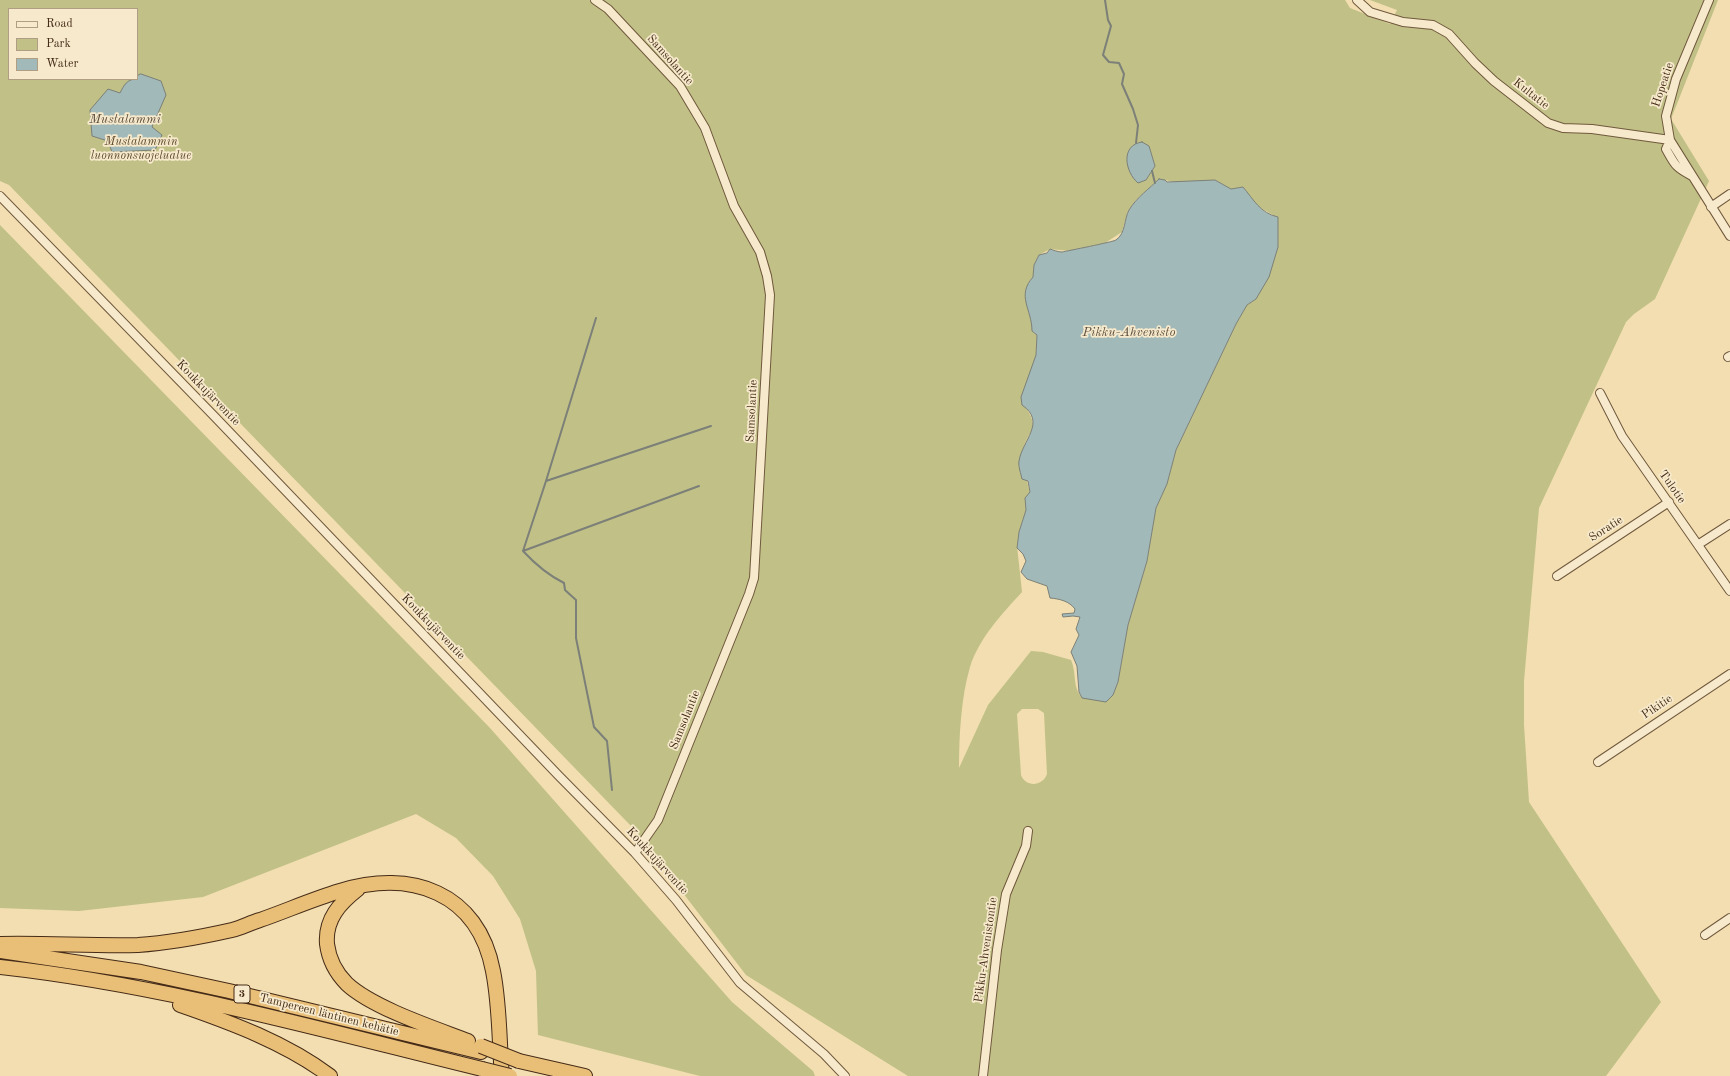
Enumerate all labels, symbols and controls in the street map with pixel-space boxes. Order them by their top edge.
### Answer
legend [8,8,138,80]
text: Road [46,18,73,30]
street label: Samsolantie [644,32,696,88]
text: Park [46,38,71,50]
text: Water [46,58,78,70]
street label: Hopeatie [1649,61,1677,109]
street label: Kultatie [1510,75,1552,113]
water label: Mustalammi [89,112,161,128]
park label: Mustalammin luonnonsuojelualue [91,135,191,163]
water label: Pikku-Ahvenisto [1083,325,1175,341]
street label: Koukkujärventie [173,357,243,429]
street label: Samsolantie [743,379,761,443]
street label: Tulotie [1655,468,1689,506]
street label: Soratie [1586,513,1626,545]
street label: Koukkujärventie [398,591,468,663]
street label: Samsolantie [667,688,703,752]
street label: Pikitie [1639,692,1675,722]
street label: Koukkujärventie [623,824,691,898]
street label: Pikku-Ahvenistontie [971,896,1001,1004]
road number: 3 [234,985,250,1003]
street label: Tampereen läntinen kehätie [258,991,400,1039]

